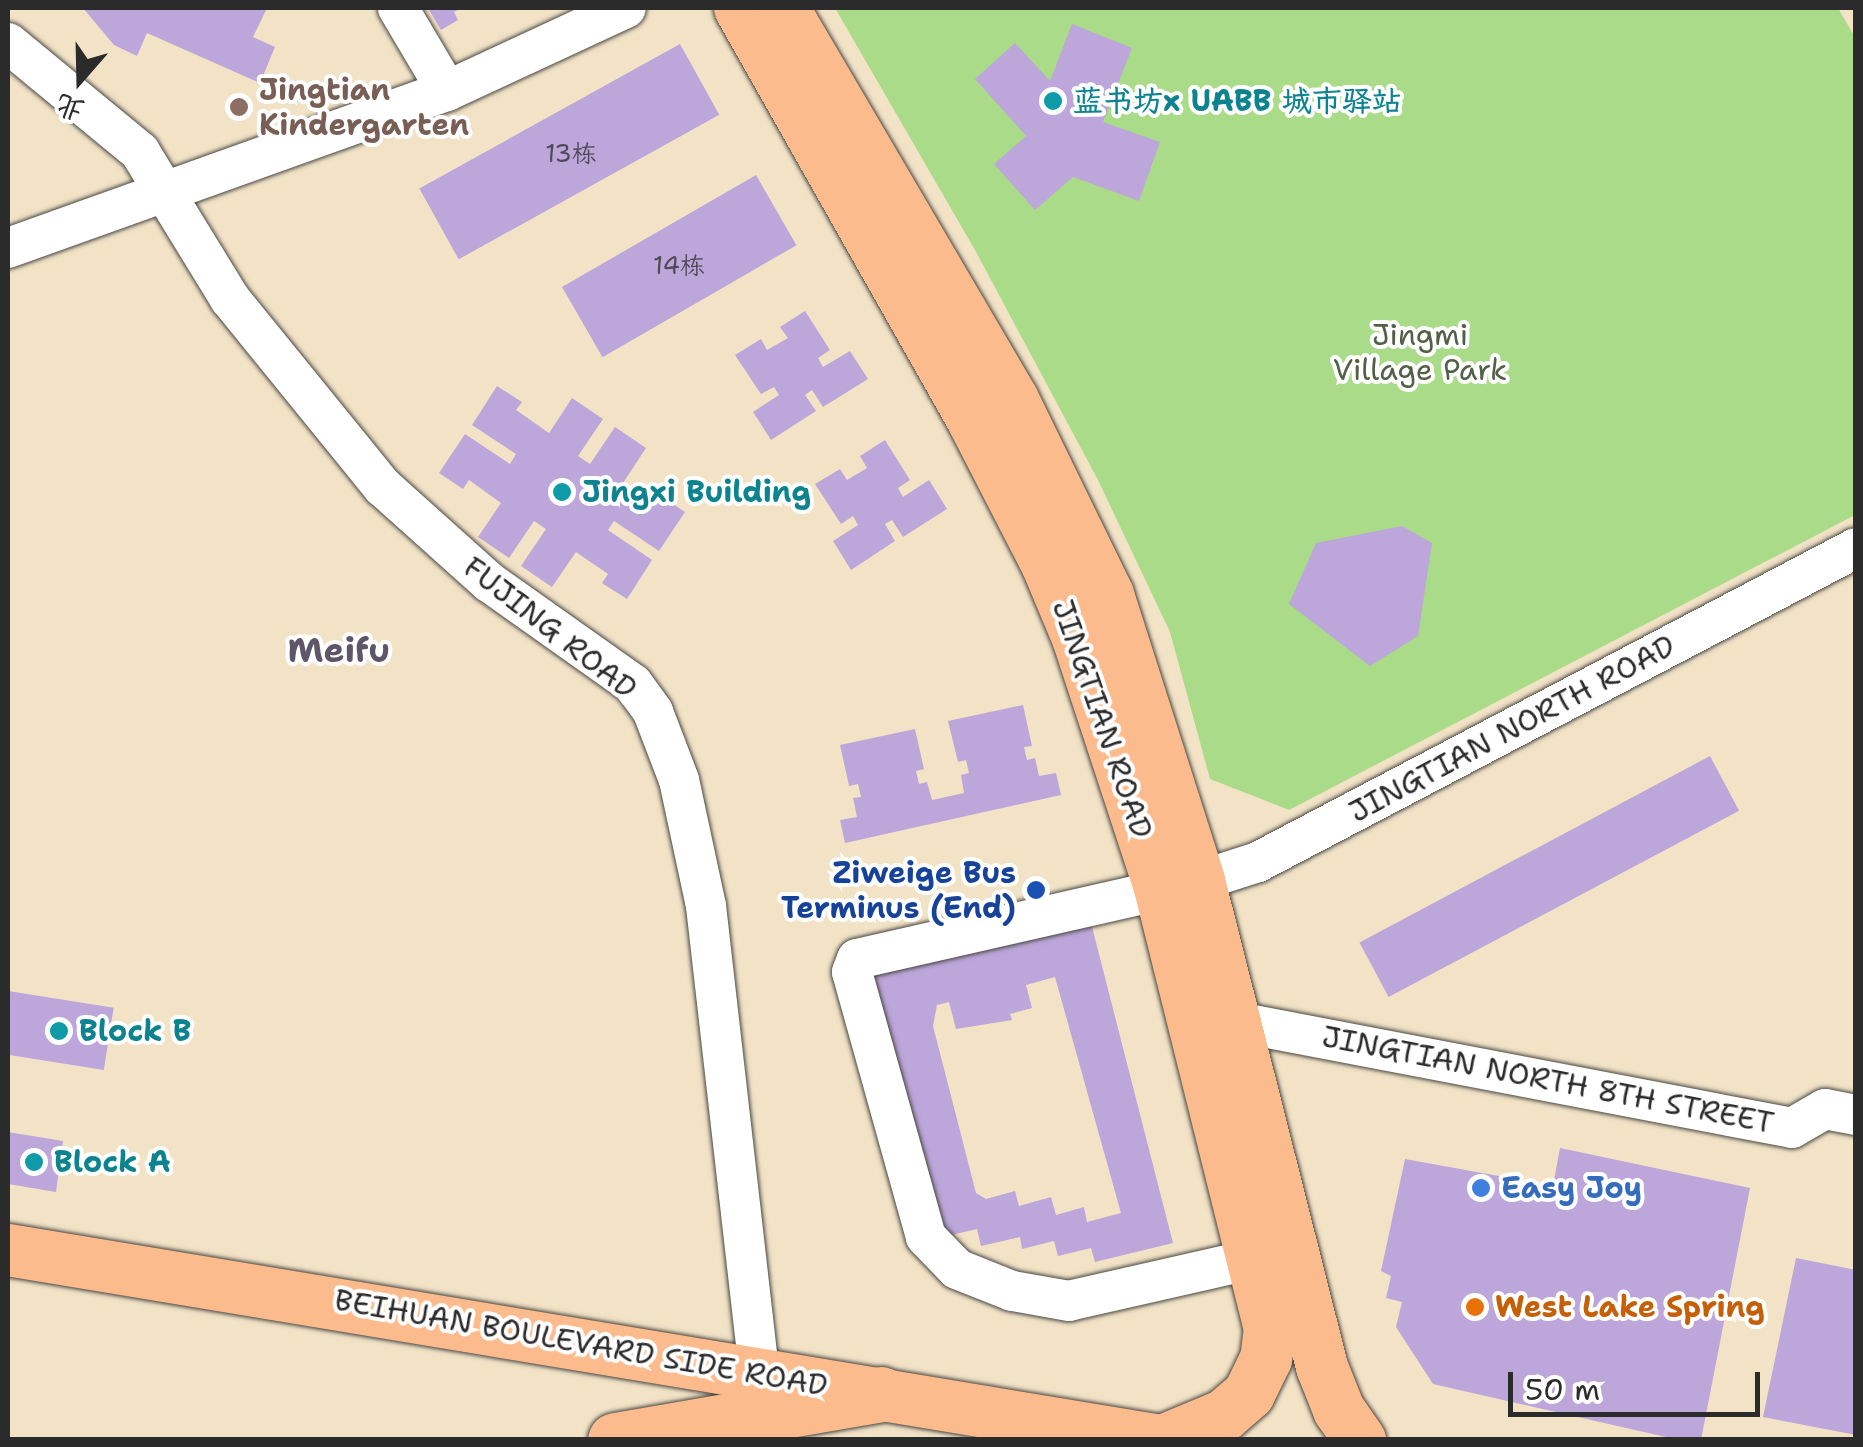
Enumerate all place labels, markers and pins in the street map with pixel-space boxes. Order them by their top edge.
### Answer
place label: Jingtian Kindergarten [259,72,469,142]
place label: 蓝书坊x UABB 城市驿站 [1073,83,1402,119]
marker: 蓝书坊x UABB 城市驿站 [1042,90,1064,112]
marker: Jingtian Kindergarten [228,96,250,118]
place label: Jingxi Building [582,474,811,510]
marker: Jingxi Building [551,481,573,503]
place label: Ziweige Bus Terminus (End) [781,855,1016,926]
marker: Ziweige Bus Terminus (End) [1025,879,1047,901]
place label: Block B [79,1013,192,1049]
marker: Block B [48,1020,70,1042]
place label: Block A [54,1144,171,1180]
marker: Block A [23,1151,45,1173]
place label: Easy Joy [1501,1170,1642,1206]
marker: Easy Joy [1470,1177,1492,1199]
place label: West Lake Spring [1495,1289,1765,1325]
marker: West Lake Spring [1464,1296,1486,1318]

